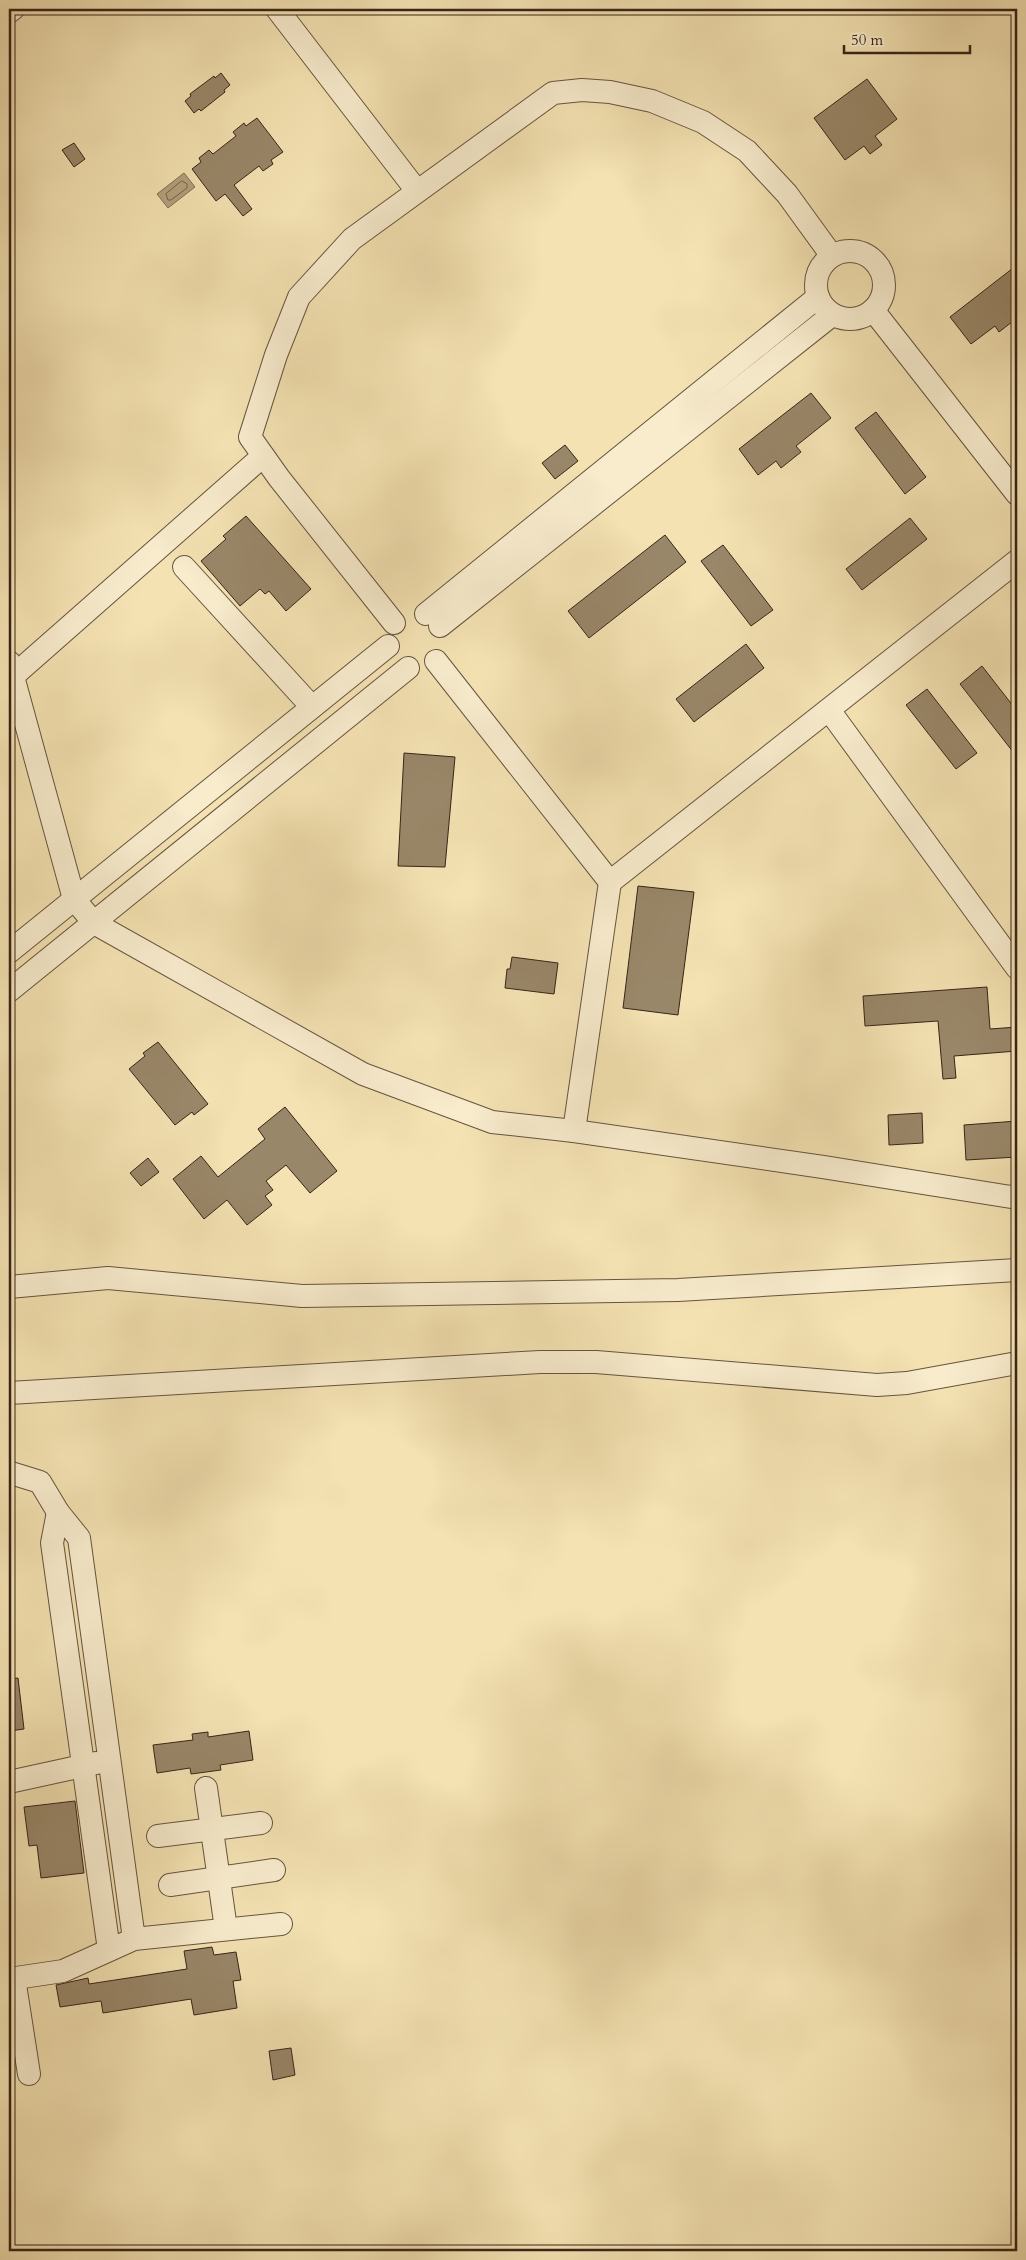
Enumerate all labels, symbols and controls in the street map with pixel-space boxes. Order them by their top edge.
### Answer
scale bar [844,22,970,54]
text: 50 m [851,30,883,50]

